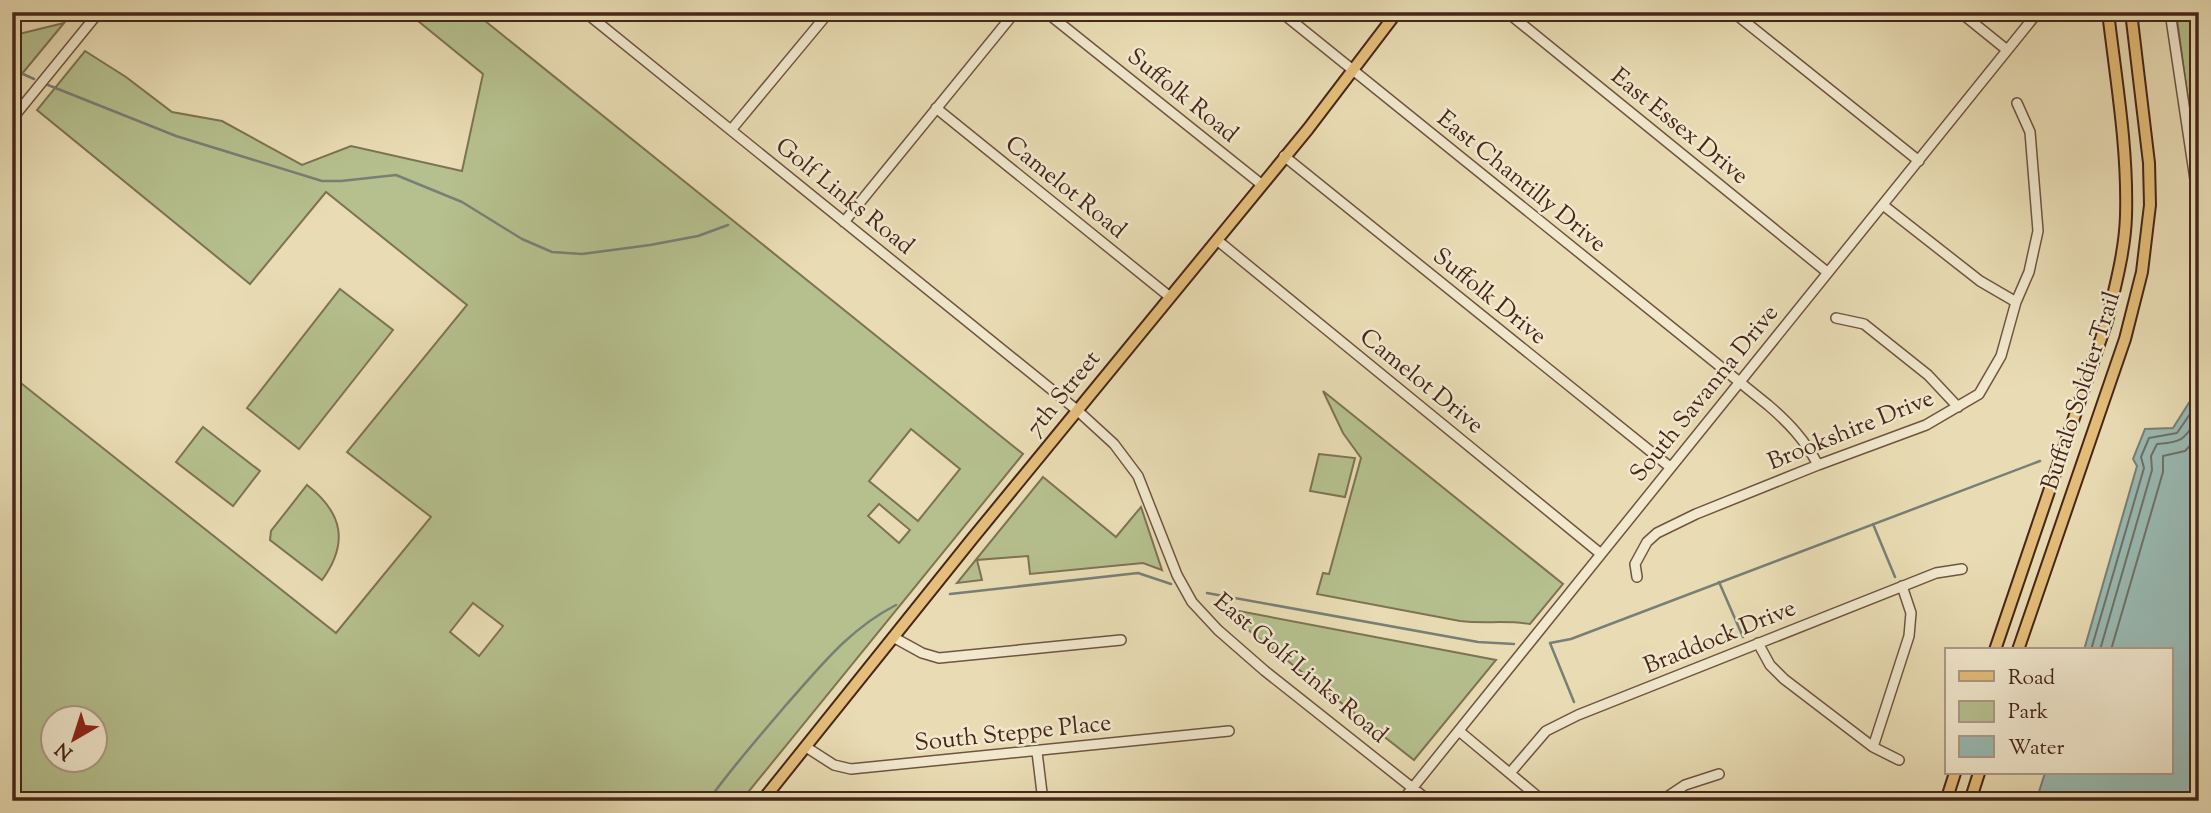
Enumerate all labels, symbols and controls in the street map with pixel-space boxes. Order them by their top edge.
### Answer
street label: Suffolk Road [1119,41,1245,152]
street label: East Essex Drive [1603,61,1755,193]
street label: East Chantilly Drive [1429,103,1613,261]
street label: Camelot Road [997,128,1133,248]
street label: Golf Links Road [767,130,921,264]
street label: Suffolk Drive [1425,240,1553,354]
street label: Buffalo Soldier Trail [2034,287,2130,495]
street label: South Savanna Drive [1623,298,1787,490]
street label: Camelot Drive [1352,321,1490,443]
street label: 7th Street [1019,344,1109,444]
street label: Brookshire Drive [1763,382,1939,480]
street label: East Golf Links Road [1206,586,1395,752]
street label: Braddock Drive [1639,592,1801,684]
legend [1945,648,2172,774]
text: Road [2008,664,2055,694]
text: Park [2008,698,2049,728]
north arrow [38,704,108,774]
street label: South Steppe Place [913,707,1113,761]
text: Water [2008,734,2065,764]
text: N [50,735,79,766]

